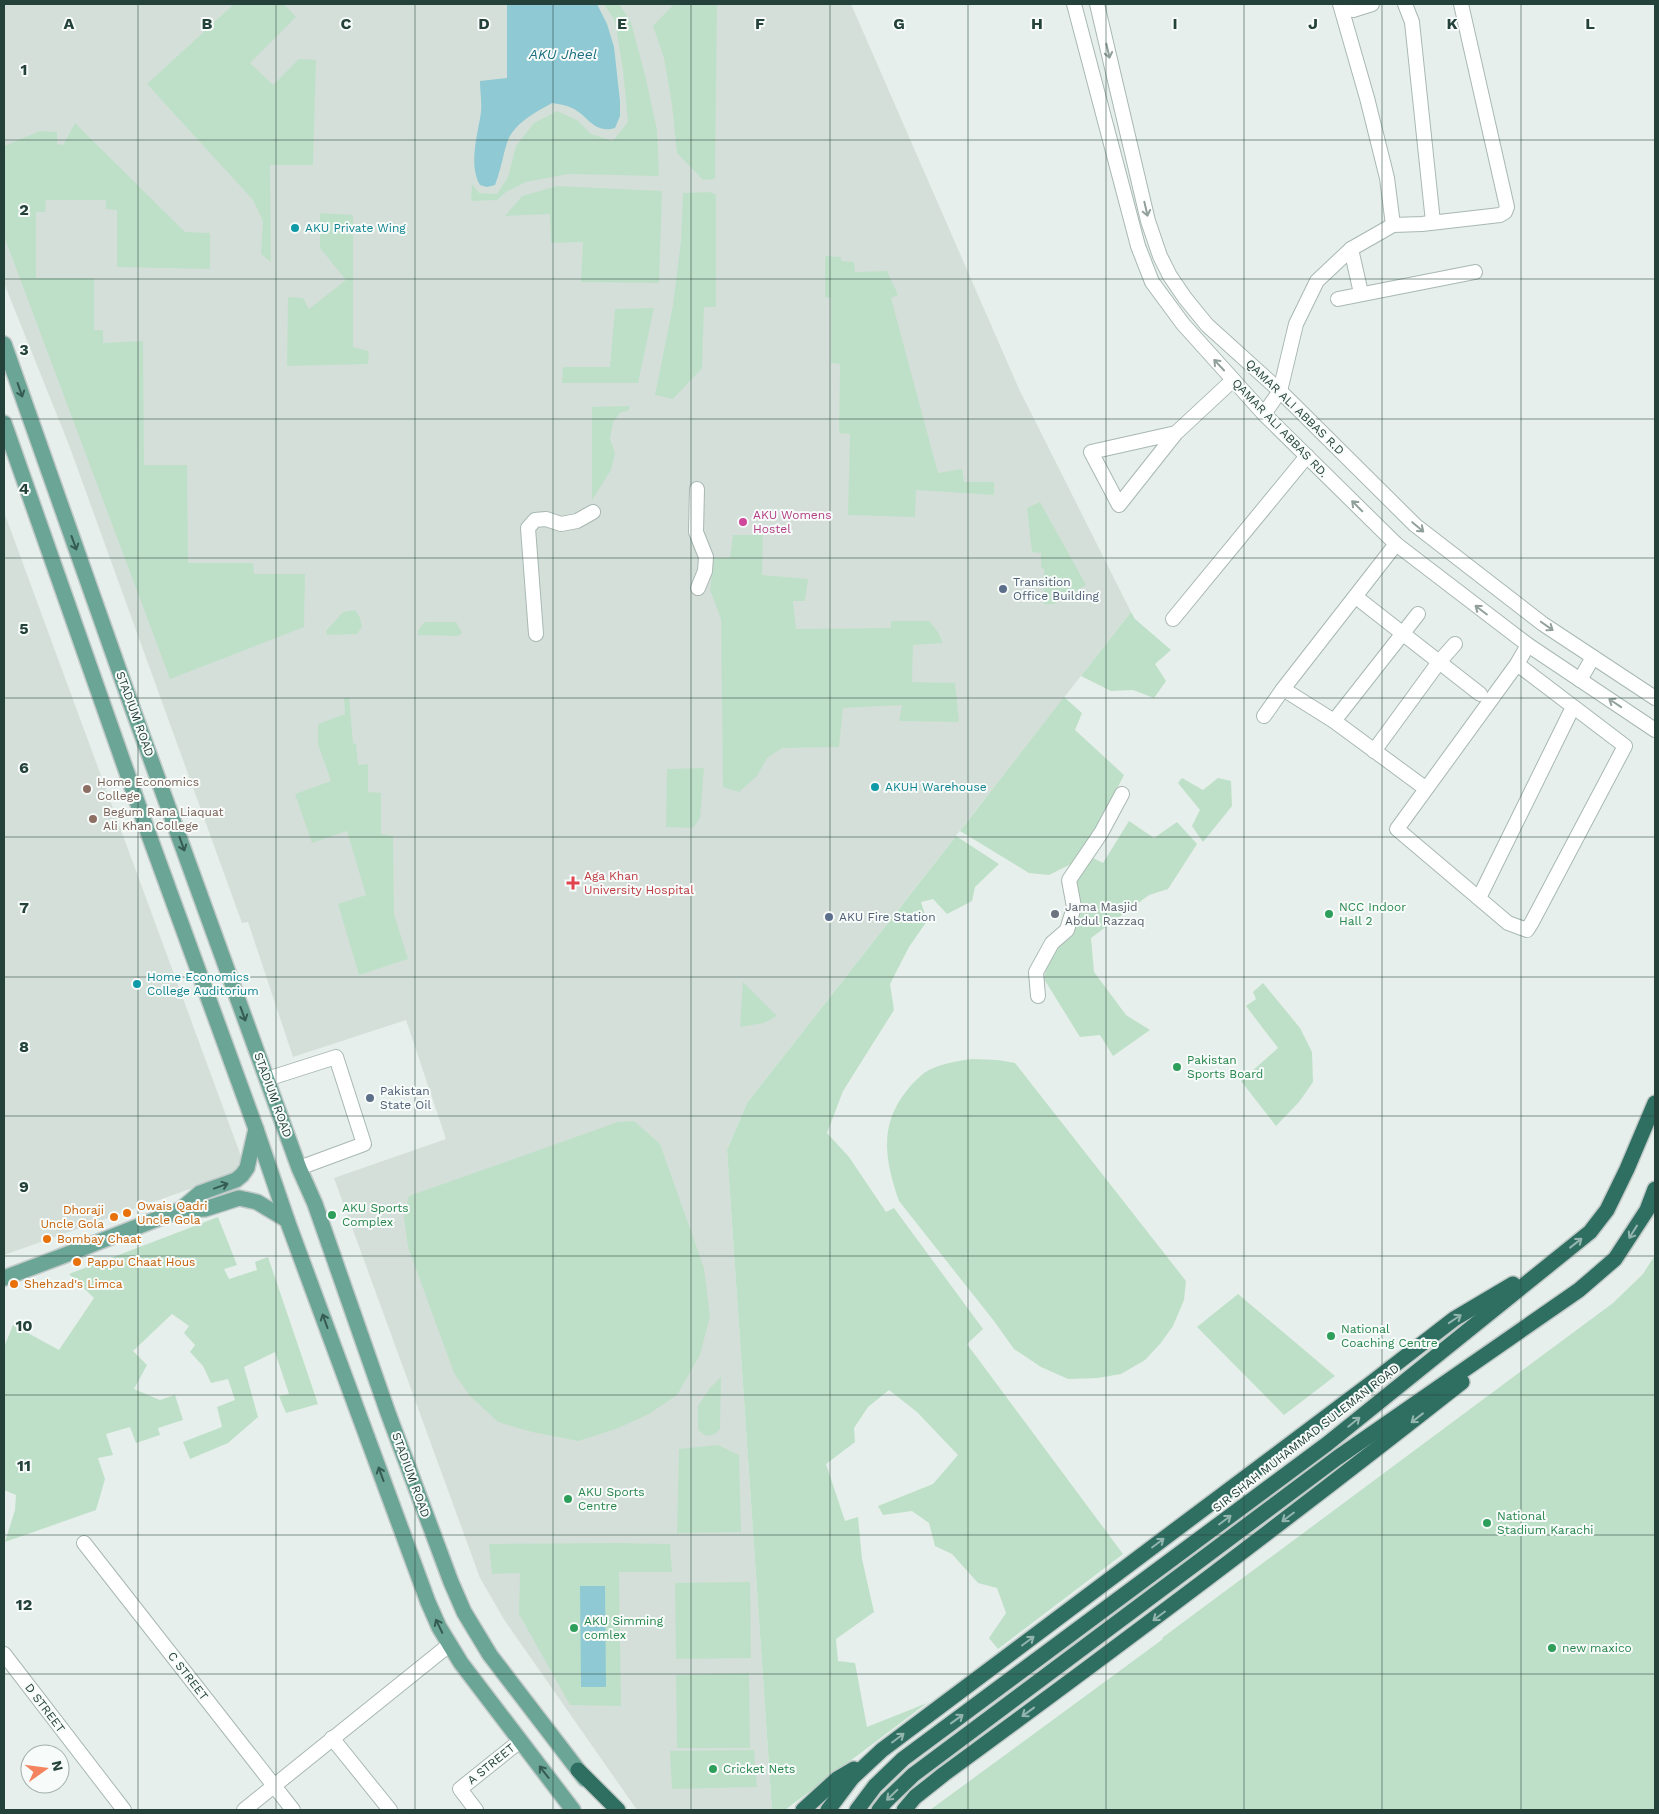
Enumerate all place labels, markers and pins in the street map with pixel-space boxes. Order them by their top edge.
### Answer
place label: AKU Private Wing [305,221,406,235]
marker: AKU Private Wing [289,222,301,234]
place label: AKU Womens Hostel [753,508,832,536]
marker: AKU Womens Hostel [737,516,749,528]
place label: Transition Office Building [1013,575,1100,603]
marker: Transition Office Building [997,583,1009,595]
place label: Home Economics College [97,775,199,803]
place label: AKUH Warehouse [885,780,987,794]
marker: AKUH Warehouse [869,781,881,793]
marker: Home Economics College [81,783,93,795]
place label: Begum Rana Liaquat Ali Khan College [103,805,224,833]
marker: Begum Rana Liaquat Ali Khan College [87,813,99,825]
place label: Aga Khan University Hospital [584,869,694,897]
marker: Aga Khan University Hospital [566,876,580,890]
place label: Jama Masjid Abdul Razzaq [1065,900,1145,928]
place label: NCC Indoor Hall 2 [1339,900,1406,928]
marker: Jama Masjid Abdul Razzaq [1049,908,1061,920]
marker: NCC Indoor Hall 2 [1323,908,1335,920]
place label: AKU Fire Station [839,910,936,924]
marker: AKU Fire Station [823,911,835,923]
place label: Home Economics College Auditorium [147,970,259,998]
marker: Home Economics College Auditorium [131,978,143,990]
place label: Pakistan Sports Board [1187,1053,1263,1081]
marker: Pakistan Sports Board [1171,1061,1183,1073]
place label: Pakistan State Oil [380,1084,431,1112]
marker: Pakistan State Oil [364,1092,376,1104]
place label: Owais Qadri Uncle Gola [137,1199,208,1227]
place label: AKU Sports Complex [342,1201,409,1229]
place label: Dhoraji Uncle Gola [40,1203,104,1231]
marker: Owais Qadri Uncle Gola [121,1207,133,1219]
marker: AKU Sports Complex [326,1209,338,1221]
marker: Dhoraji Uncle Gola [108,1211,120,1223]
place label: Bombay Chaat [57,1232,141,1246]
marker: Bombay Chaat [41,1233,53,1245]
place label: Pappu Chaat Hous [87,1255,195,1269]
marker: Pappu Chaat Hous [71,1256,83,1268]
place label: Shehzad's Limca [24,1277,123,1291]
marker: Shehzad's Limca [8,1278,20,1290]
place label: National Coaching Centre [1341,1322,1438,1350]
marker: National Coaching Centre [1325,1330,1337,1342]
place label: AKU Sports Centre [578,1485,645,1513]
marker: AKU Sports Centre [562,1493,574,1505]
place label: National Stadium Karachi [1497,1509,1594,1537]
marker: National Stadium Karachi [1481,1517,1493,1529]
place label: AKU Simming comlex [584,1614,664,1642]
marker: AKU Simming comlex [568,1622,580,1634]
place label: new maxico [1562,1641,1632,1655]
marker: new maxico [1546,1642,1558,1654]
place label: Cricket Nets [723,1762,795,1776]
marker: Cricket Nets [707,1763,719,1775]

